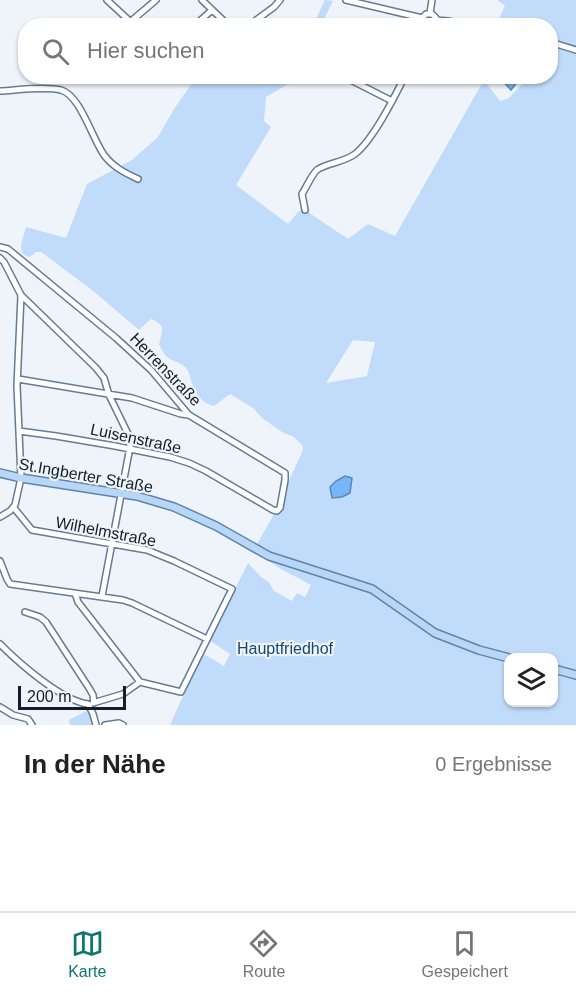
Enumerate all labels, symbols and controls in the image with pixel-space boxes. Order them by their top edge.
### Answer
search box [18,18,558,84]
icon: search [39,35,72,68]
text: Hier suchen [87,38,204,63]
street label: Herrenstraße [127,330,205,409]
street label: Luisenstraße [89,421,183,456]
street label: St.Ingberter Straße [17,455,154,496]
street label: Wilhelmstraße [54,513,158,550]
park label: Hauptfriedhof [237,640,334,657]
map controls [504,653,558,707]
button: layers [504,653,558,707]
scale bar [18,683,126,710]
text: 200 m [27,688,71,705]
text: In der Nähe [24,749,166,779]
text: 0 Ergebnisse [435,753,552,775]
tab: Karte [68,927,106,981]
tab: Route [243,927,285,981]
tab: Gespeichert [422,927,508,981]

